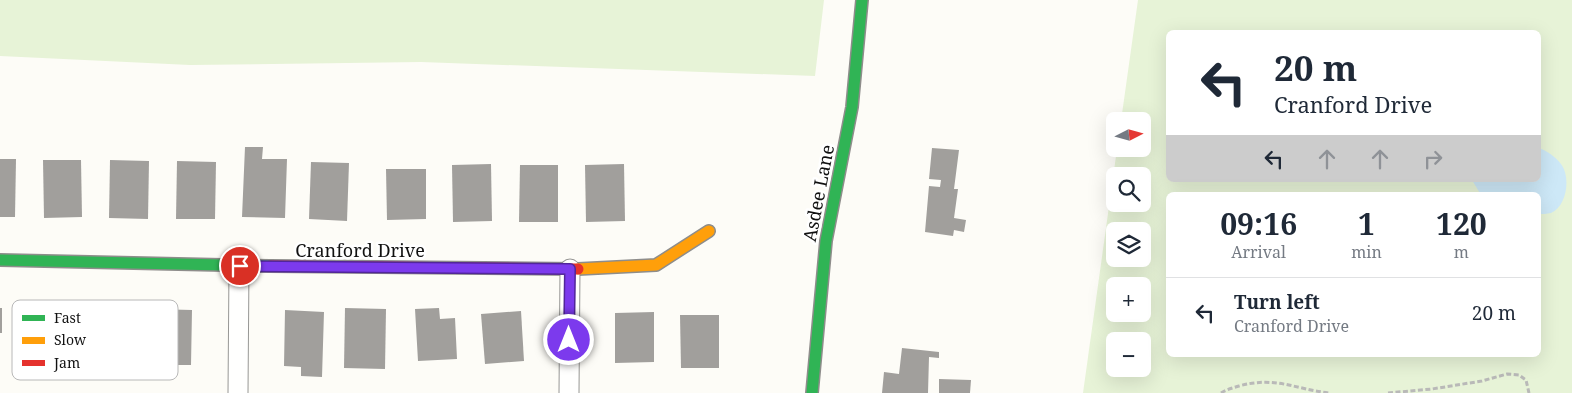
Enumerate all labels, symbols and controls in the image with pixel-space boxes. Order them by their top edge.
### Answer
text: 20 m [1274,44,1357,91]
icon: left [1191,50,1256,115]
text: Cranford Drive [1274,89,1432,119]
north arrow [1106,112,1151,158]
map controls [1106,112,1151,377]
street label: Asdee Lane [797,142,839,244]
icon: left [1260,145,1288,173]
icon: ahead [1313,145,1341,173]
icon: ahead [1366,145,1394,173]
icon: right [1419,145,1447,173]
button: search [1106,167,1151,212]
text: 09:16 [1220,203,1297,244]
text: 1 [1358,203,1375,244]
text: 120 [1436,203,1487,244]
button: layers [1106,222,1151,267]
street label: Cranford Drive [295,238,425,262]
text: Arrival [1231,241,1286,263]
text: min [1351,241,1382,263]
text: m [1454,241,1469,263]
pin [219,245,261,287]
icon: arrive [226,252,254,280]
button: + [1106,277,1151,322]
text: Turn left [1234,289,1320,315]
icon: left [1191,299,1219,327]
legend [12,300,178,380]
text: 20 m [1472,300,1516,326]
text: Fast [54,308,81,327]
position arrow [542,313,594,365]
text: Cranford Drive [1234,315,1349,337]
text: Slow [54,330,87,349]
button: − [1106,332,1151,377]
text: Jam [53,353,80,372]

